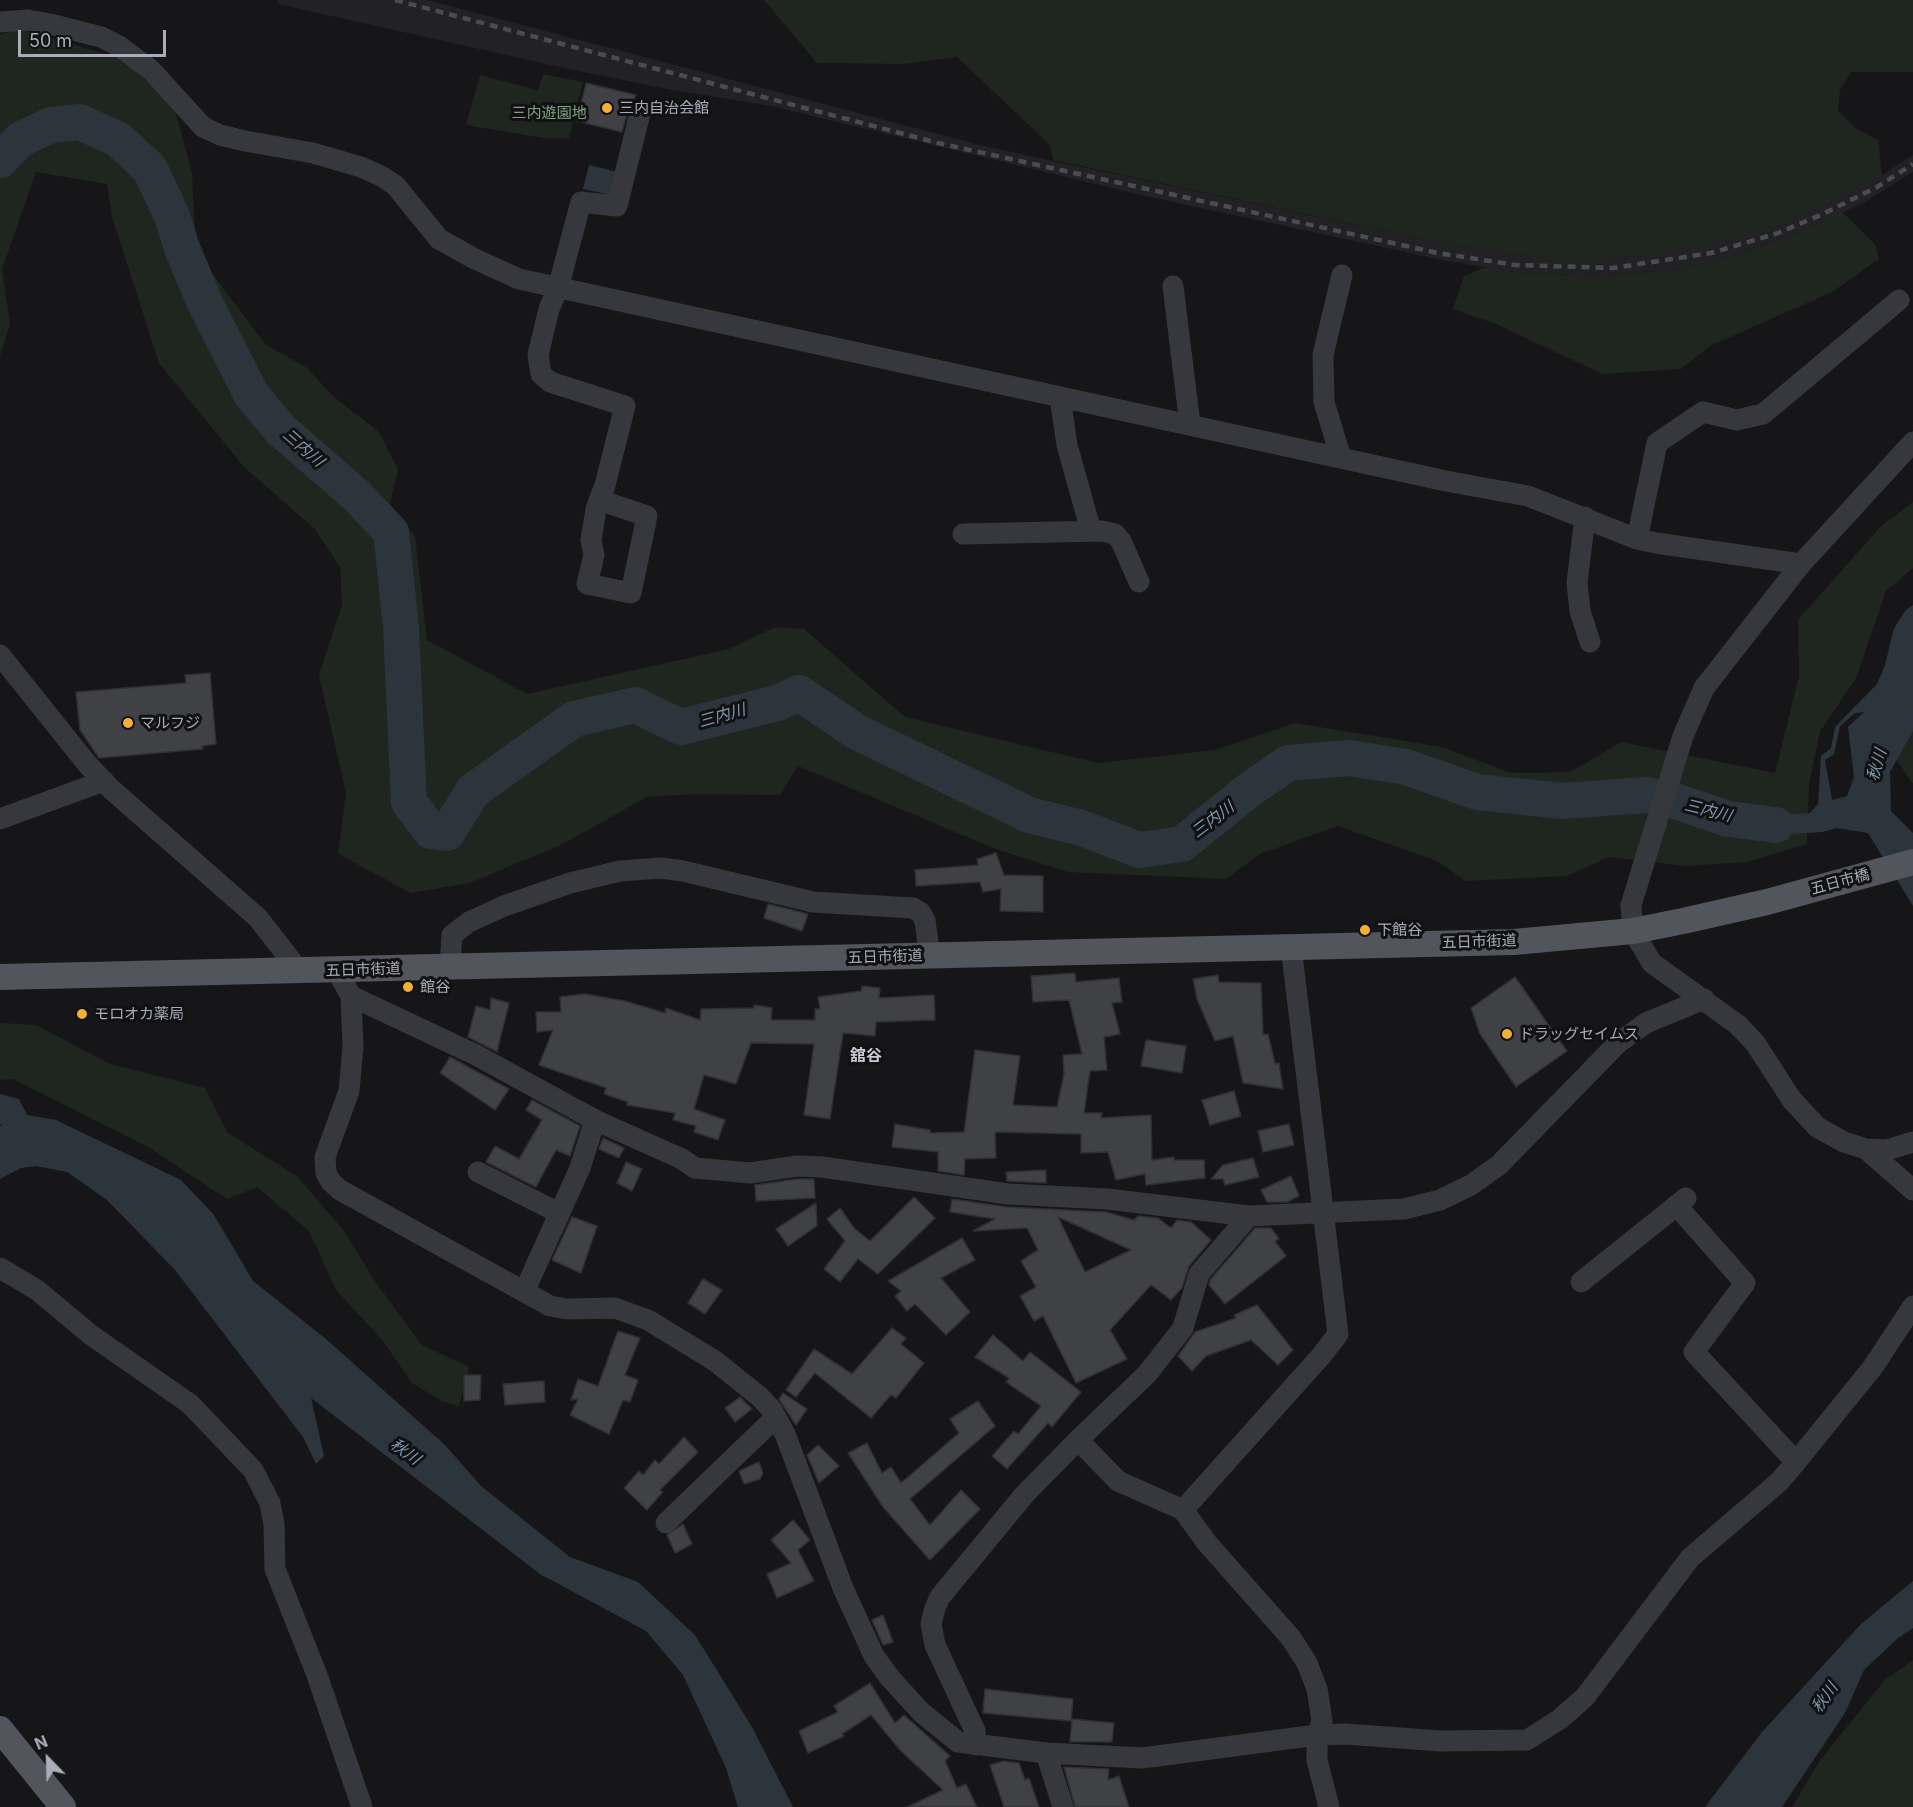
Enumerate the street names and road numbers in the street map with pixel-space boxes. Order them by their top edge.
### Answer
street label: 五日市橋 [1809,866,1871,898]
street label: 五日市街道 [1441,932,1517,952]
street label: 五日市街道 [847,947,923,967]
street label: 五日市街道 [325,960,401,980]

